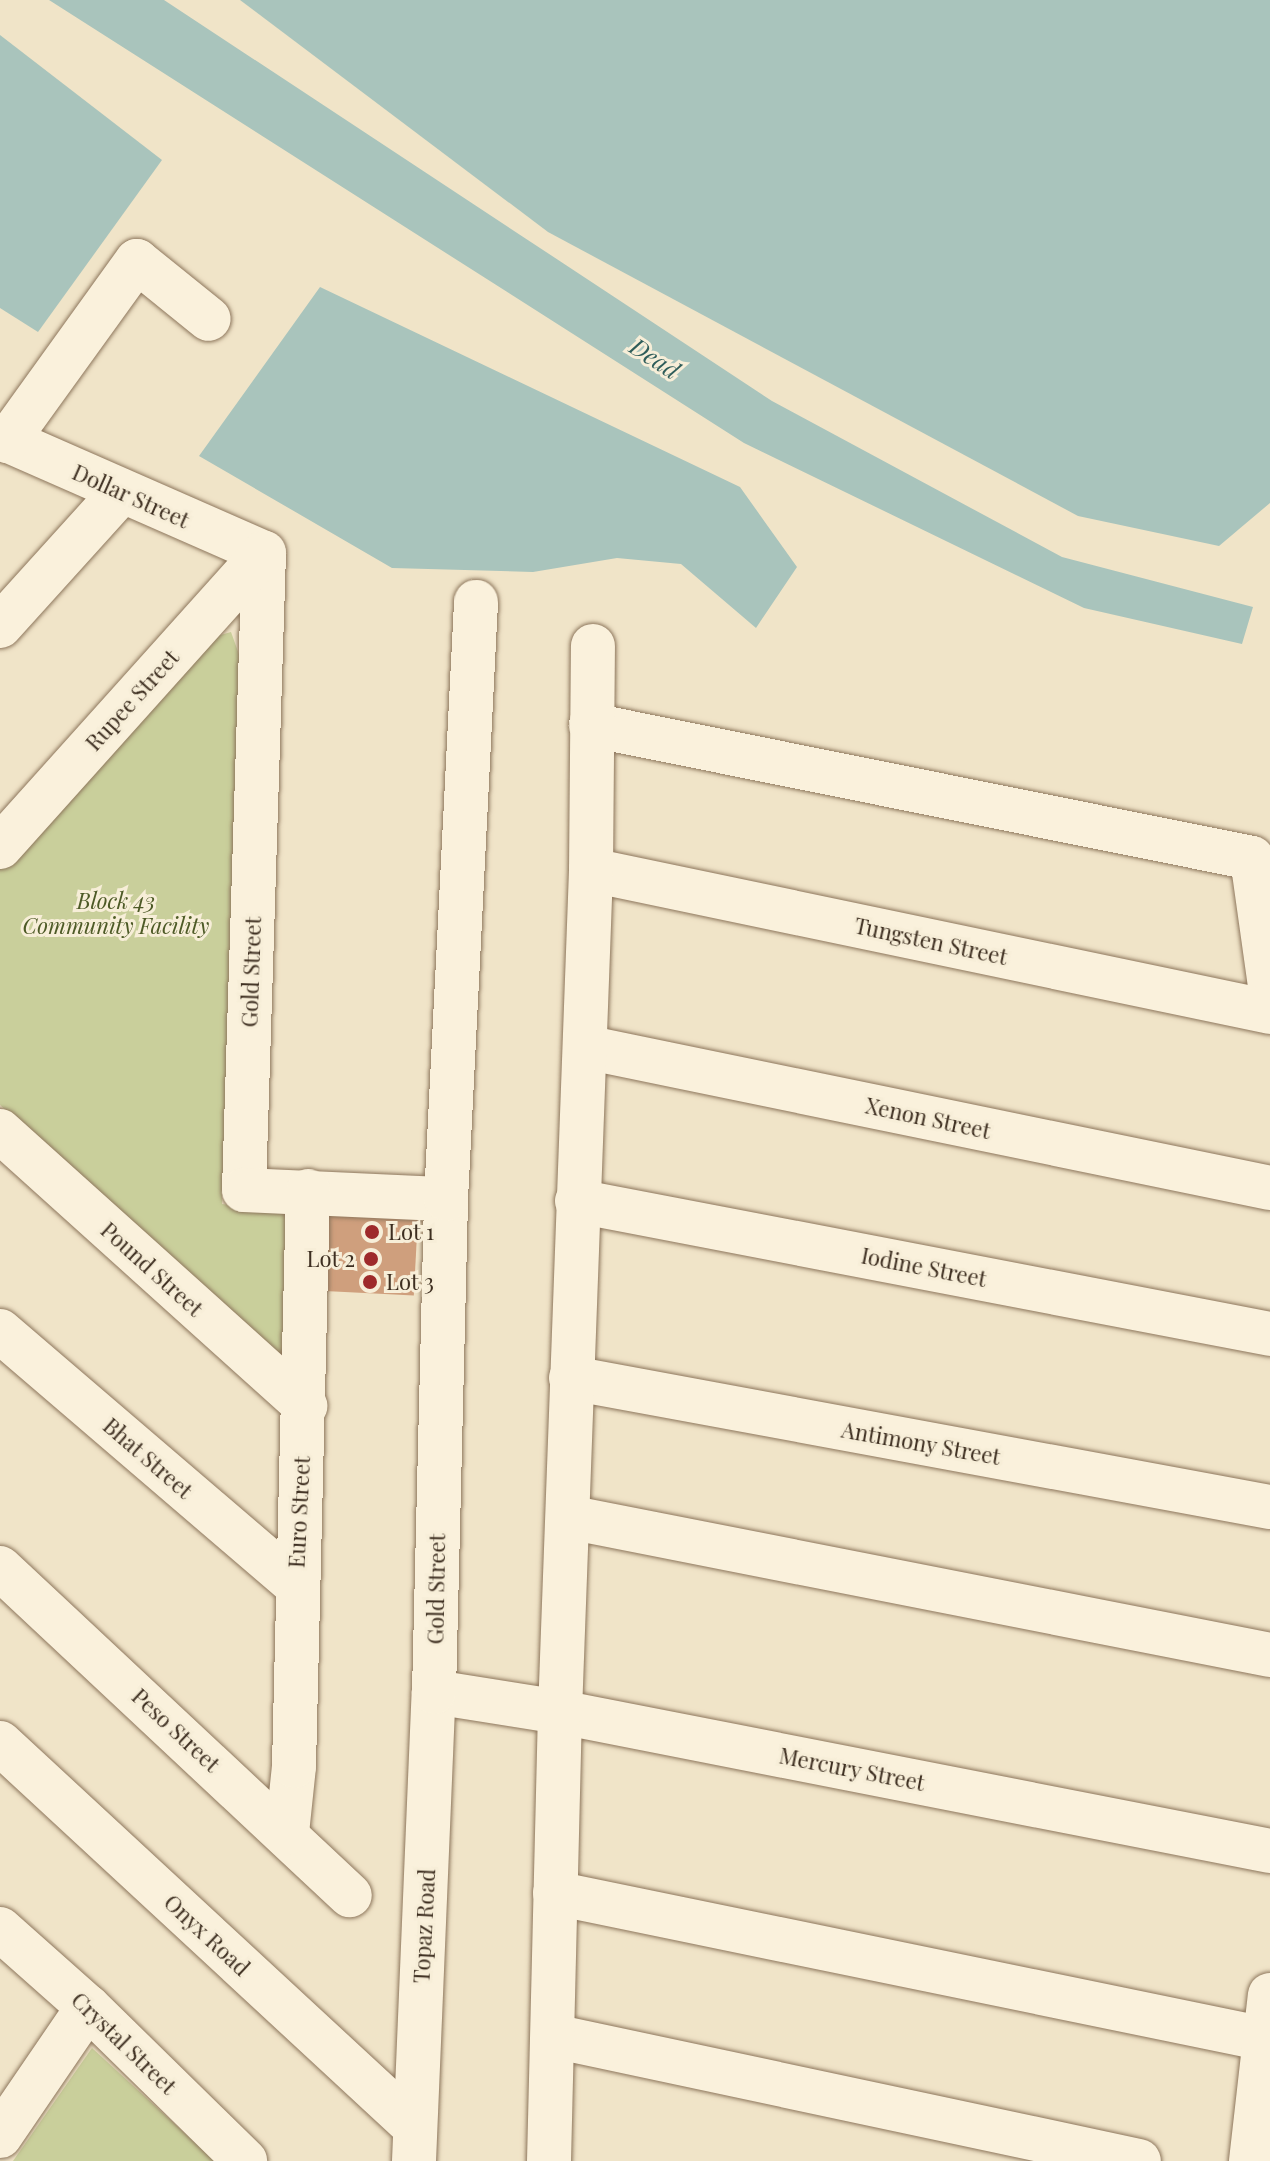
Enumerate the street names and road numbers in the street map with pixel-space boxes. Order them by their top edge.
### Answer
street label: Dollar Street [68,458,194,534]
street label: Rupee Street [80,644,184,756]
street label: Tungsten Street [852,912,1010,970]
street label: Gold Street [236,916,266,1028]
street label: Xenon Street [863,1092,993,1144]
street label: Pound Street [96,1216,208,1322]
street label: Iodine Street [859,1242,989,1292]
street label: Bhat Street [98,1412,198,1504]
street label: Antimony Street [839,1416,1003,1470]
street label: Euro Street [283,1455,315,1569]
street label: Gold Street [422,1533,450,1645]
street label: Peso Street [127,1683,225,1777]
street label: Mercury Street [777,1742,927,1796]
street label: Topaz Road [408,1868,440,1984]
street label: Onyx Road [159,1889,255,1981]
street label: Crystal Street [66,1987,182,2099]

